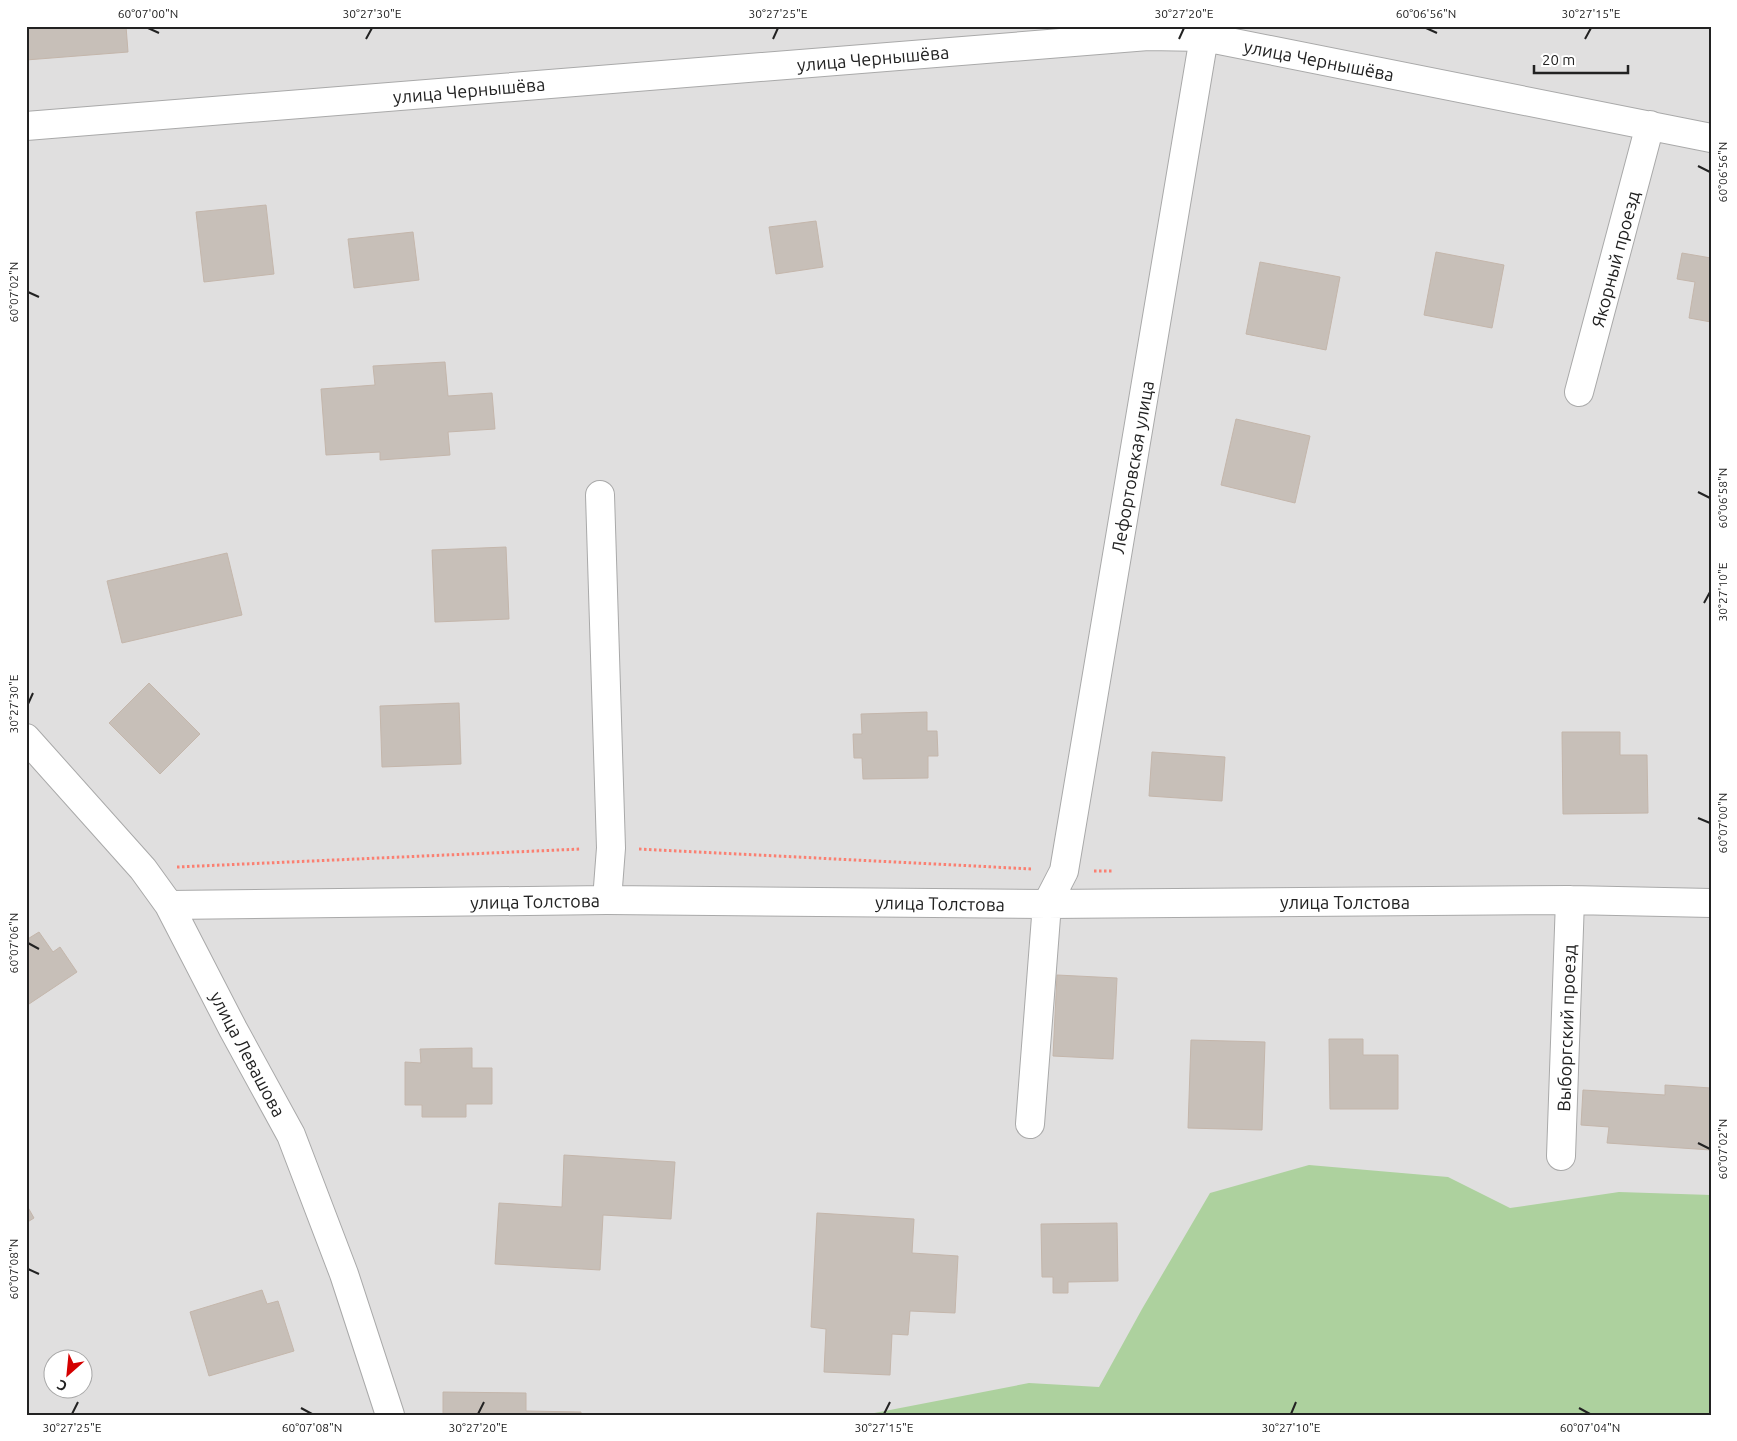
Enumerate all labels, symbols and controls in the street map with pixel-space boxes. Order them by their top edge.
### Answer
text: 60°07'00"N [118,7,178,20]
text: 30°27'30"E [343,7,402,20]
text: 30°27'25"E [749,7,808,20]
text: 30°27'20"E [1155,7,1214,20]
text: 60°06'56"N [1396,7,1456,20]
text: 30°27'15"E [1562,7,1621,20]
street label: улица Чернышёва [1242,36,1396,84]
street label: улица Чернышёва [796,41,950,75]
scale bar [1534,42,1628,74]
text: 20 m [1542,51,1575,68]
street label: улица Чернышёва [392,73,546,107]
text: 60°06'56"N [1716,142,1729,202]
street label: Якорный проезд [1587,188,1643,329]
text: 60°07'02"N [7,262,20,322]
street label: Лефортовская улица [1107,379,1157,555]
text: 60°06'58"N [1716,468,1729,528]
text: 30°27'10"E [1716,562,1729,621]
text: 30°27'30"E [7,674,20,733]
text: 60°07'00"N [1716,793,1729,853]
street label: улица Толстова [470,890,600,912]
street label: улица Толстова [875,892,1005,914]
street label: улица Толстова [1280,892,1410,912]
text: 60°07'06"N [7,913,20,973]
street label: Выборгский проезд [1553,944,1579,1112]
street label: улица Левашова [206,988,290,1120]
text: 60°07'02"N [1716,1119,1729,1179]
text: 60°07'08"N [7,1239,20,1299]
north arrow [42,1348,92,1398]
text: С [54,1376,70,1395]
text: 30°27'25"E [43,1421,102,1434]
text: 60°07'08"N [282,1421,342,1434]
text: 30°27'20"E [449,1421,508,1434]
text: 30°27'15"E [855,1421,914,1434]
text: 30°27'10"E [1262,1421,1321,1434]
text: 60°07'04"N [1560,1421,1620,1434]

